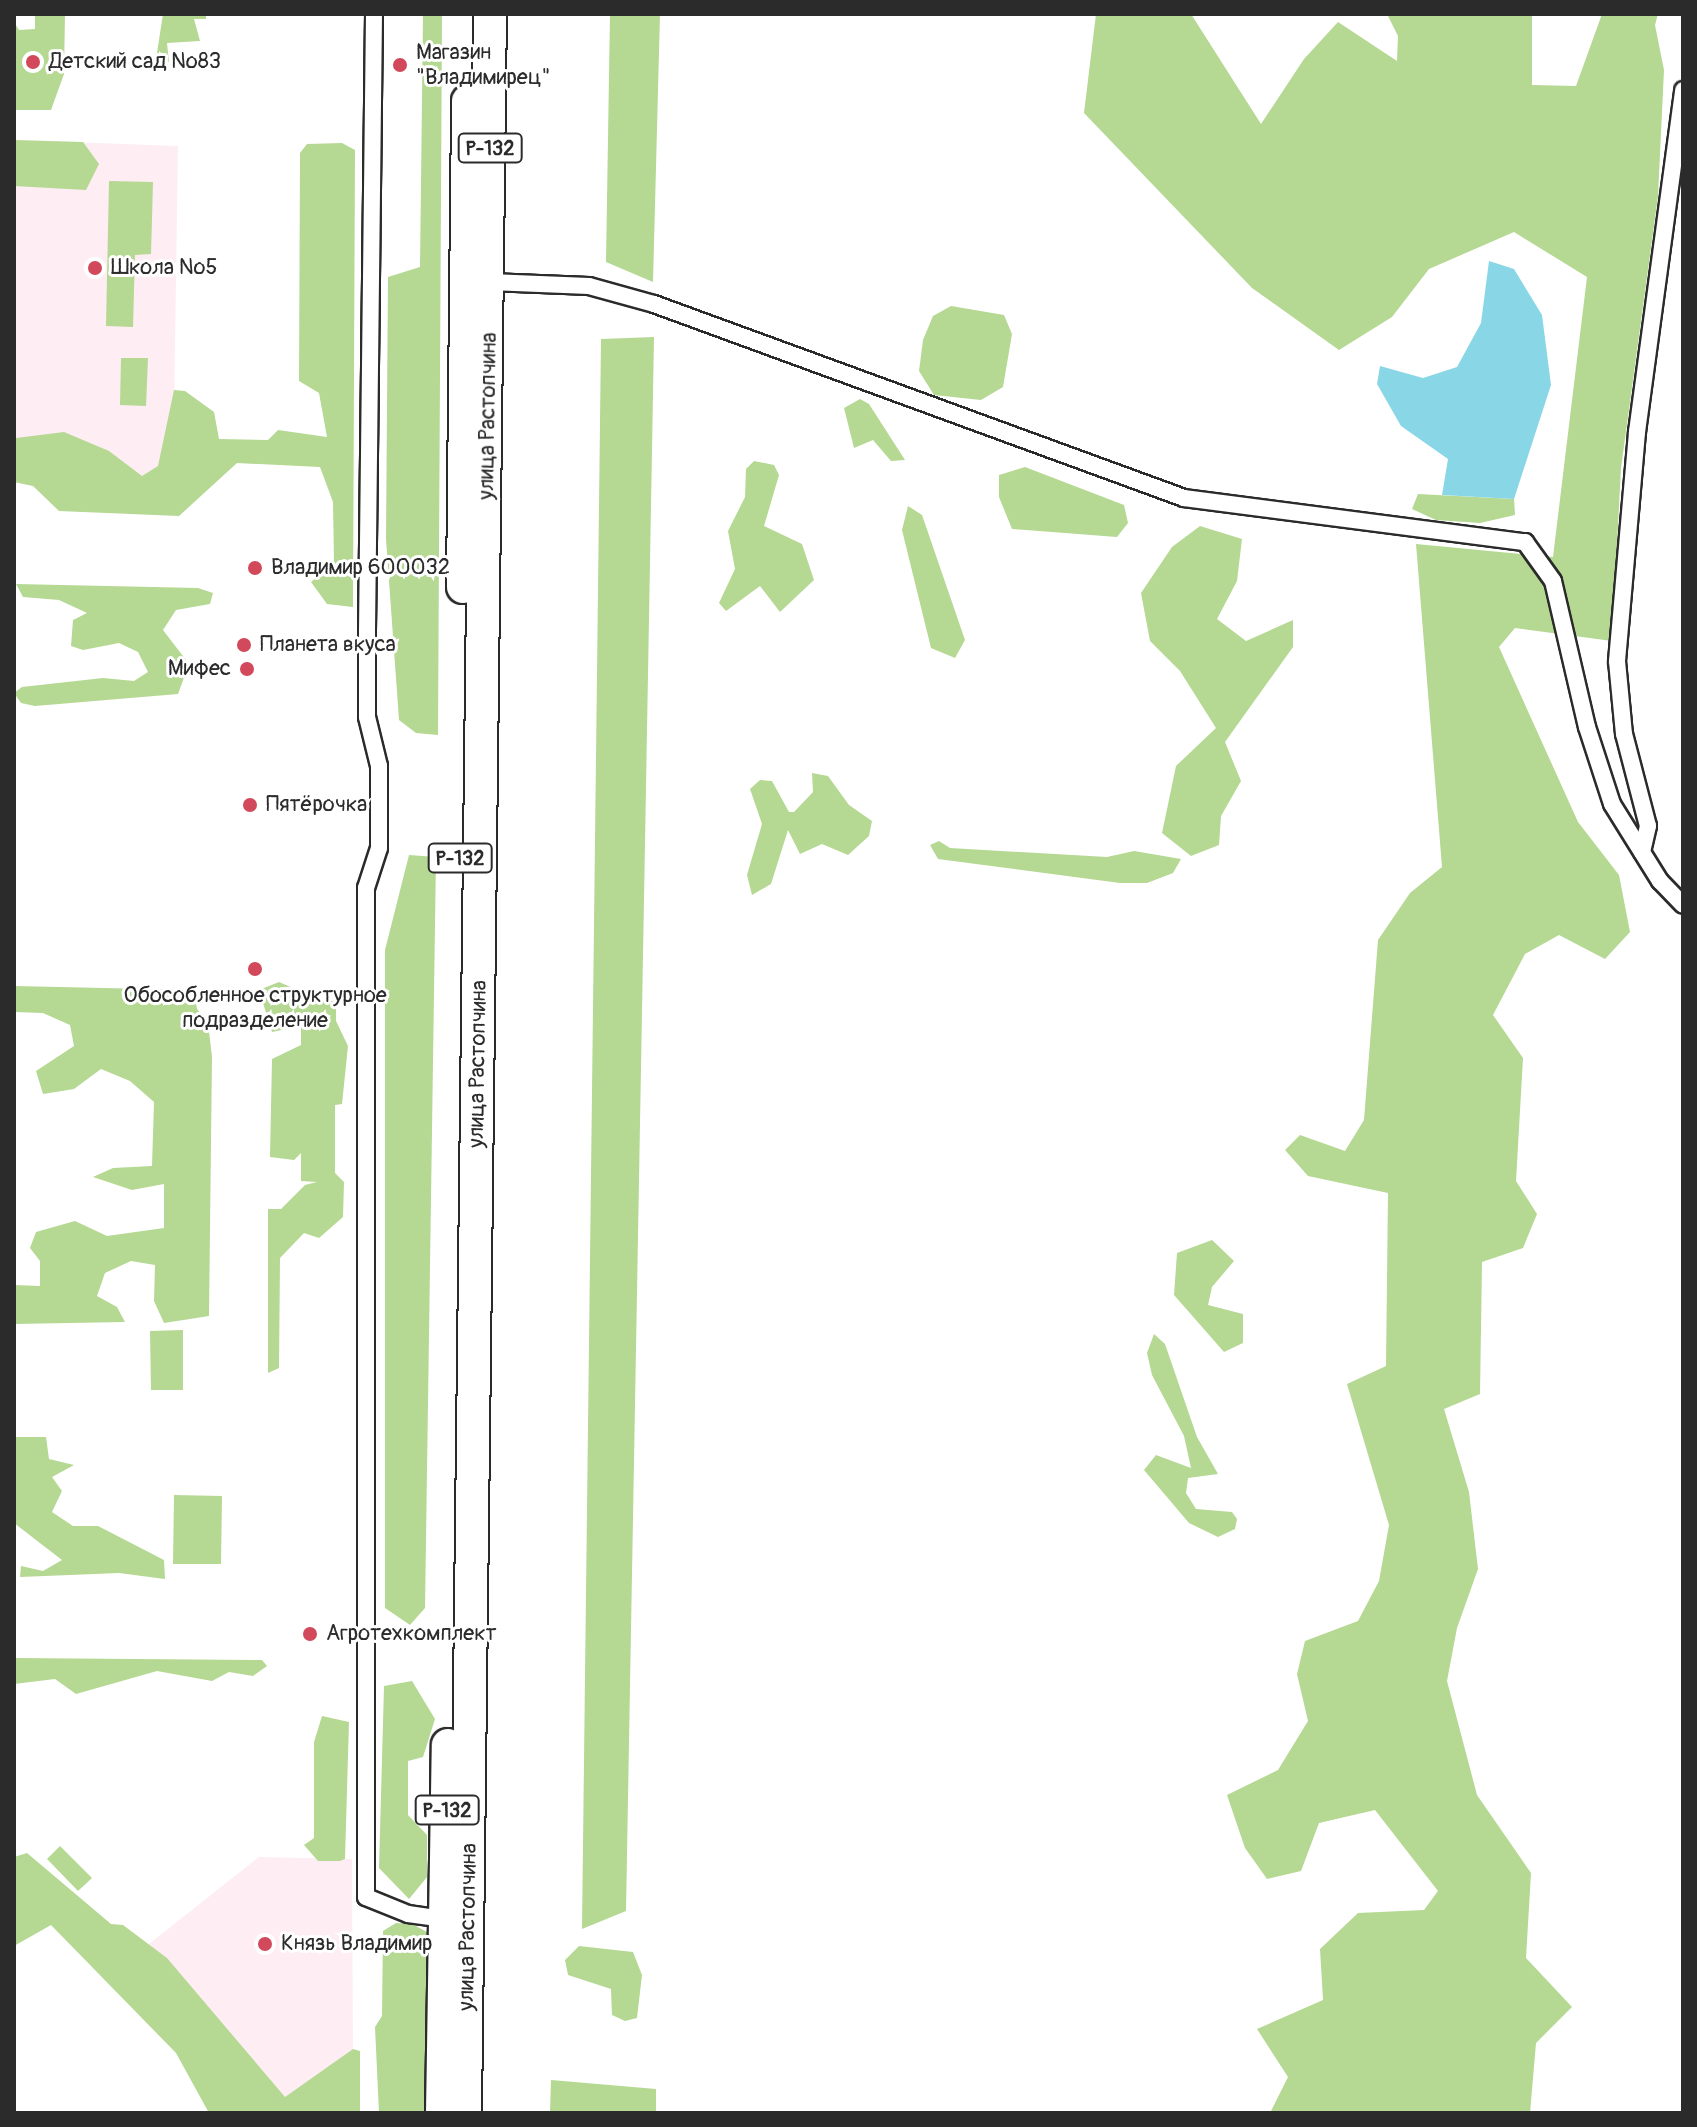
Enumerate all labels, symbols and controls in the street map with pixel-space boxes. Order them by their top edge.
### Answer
place label: Магазин "Владимирец" [416,39,550,90]
place label: Детский сад №83 [49,49,221,75]
marker: Детский сад №83 [24,53,42,71]
marker: Магазин "Владимирец" [391,56,409,74]
road number: Р-132 [456,132,524,164]
place label: Школа №5 [111,255,217,281]
marker: Школа №5 [86,259,104,277]
street label: улица Растопчина [473,332,503,500]
place label: Владимир 600032 [271,555,450,581]
marker: Владимир 600032 [246,559,264,577]
place label: Планета вкуса [260,632,396,658]
marker: Планета вкуса [235,636,253,654]
place label: Мифес [168,656,231,682]
marker: Мифес [238,660,256,678]
place label: Пятёрочка [266,792,367,818]
marker: Пятёрочка [241,796,259,814]
road number: Р-132 [426,842,494,874]
marker: Обособленное структурное подразделение [246,960,264,978]
street label: улица Растопчина [463,980,493,1148]
place label: Обособленное структурное подразделение [123,982,387,1034]
place label: Агротехкомплект [326,1621,496,1647]
marker: Агротехкомплект [301,1625,319,1643]
road number: Р-132 [413,1794,481,1826]
street label: улица Растопчина [453,1843,483,2011]
place label: Князь Владимир [281,1931,432,1957]
marker: Князь Владимир [256,1935,274,1953]

